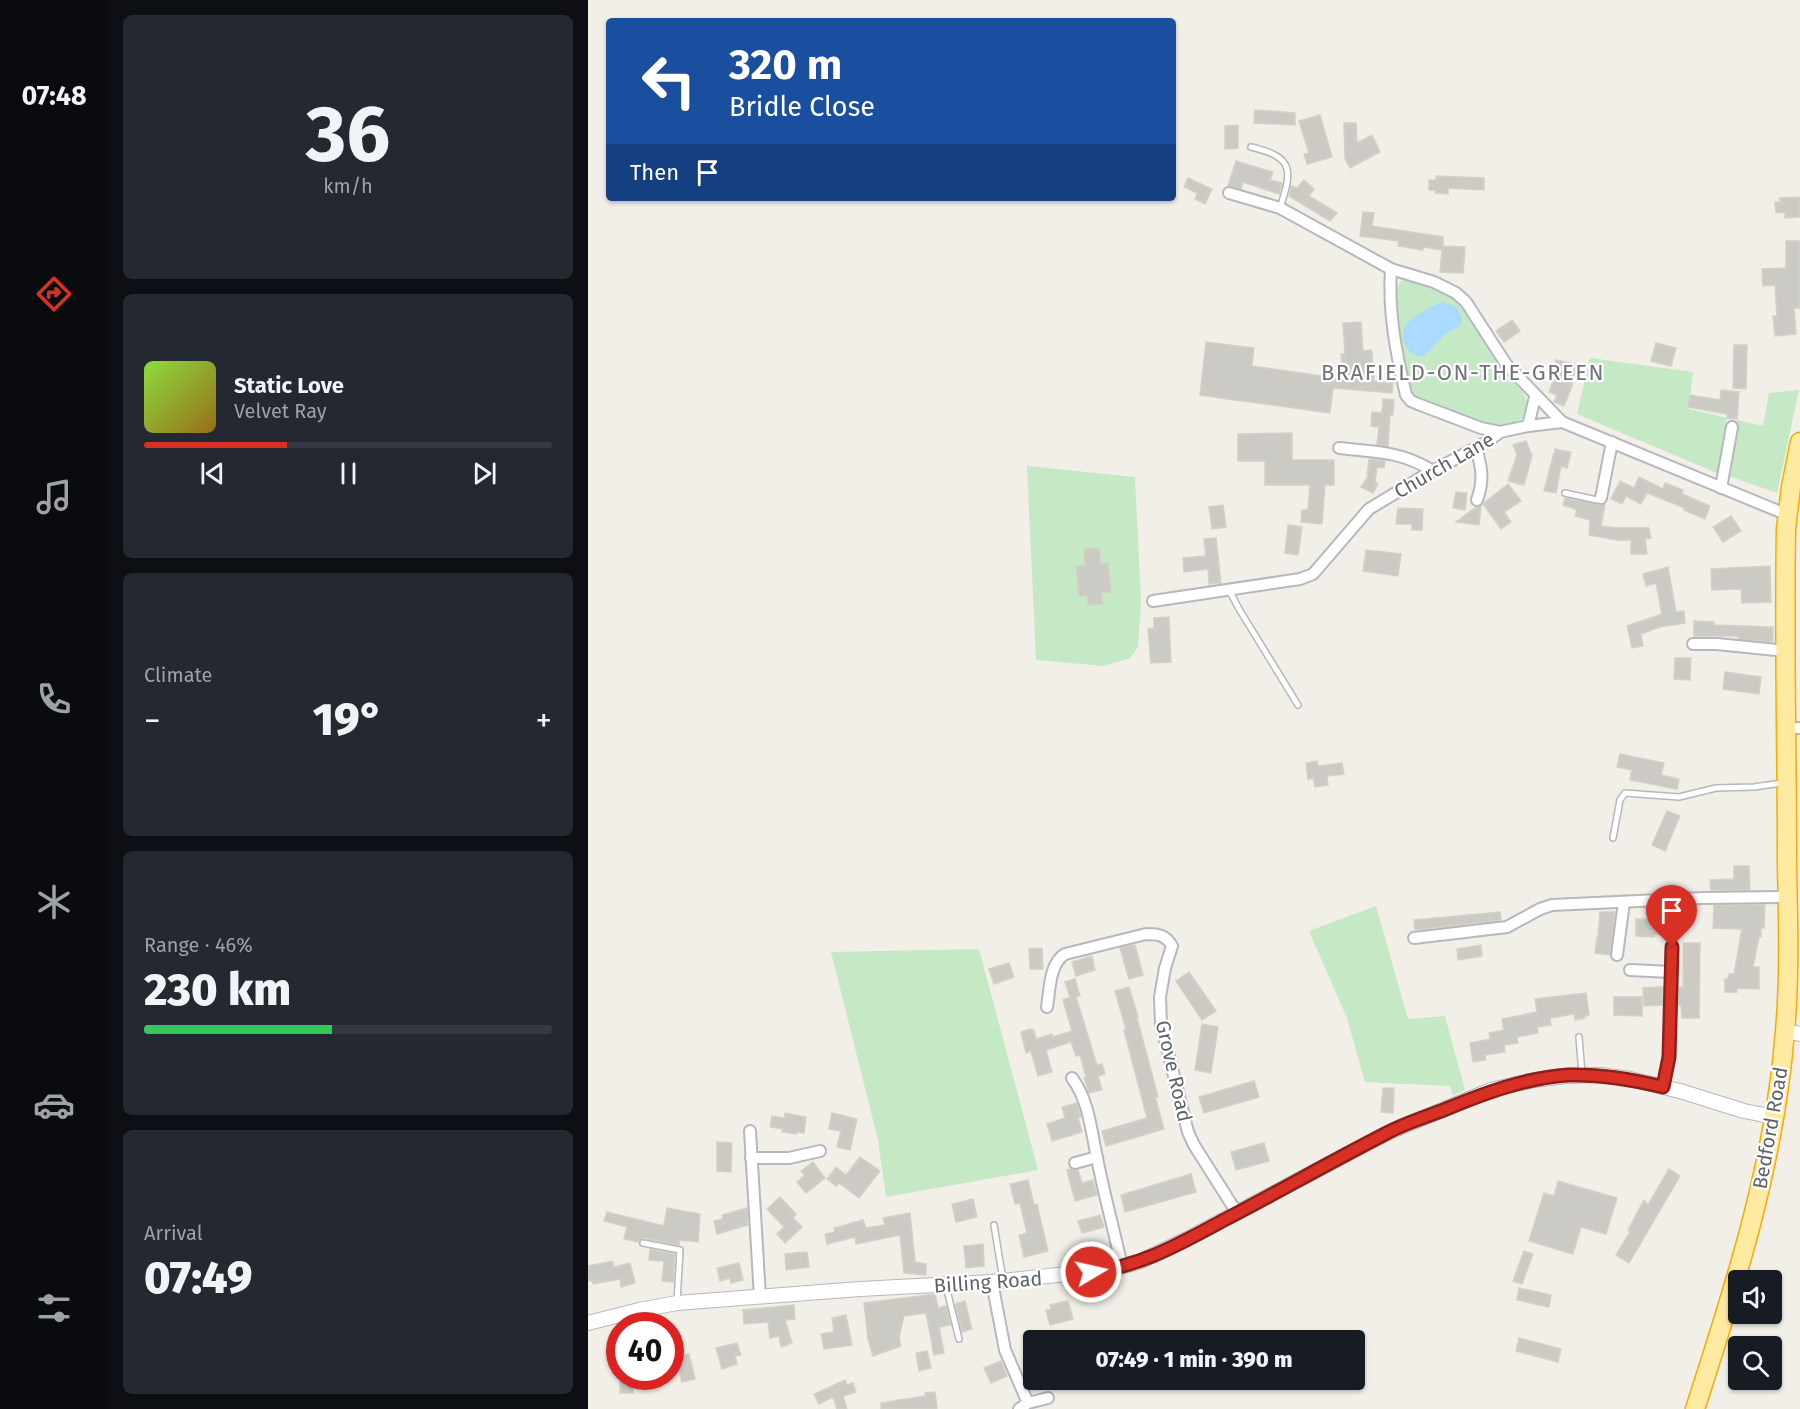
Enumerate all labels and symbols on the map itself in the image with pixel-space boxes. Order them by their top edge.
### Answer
district label: BRAFIELD-ON-THE-GREEN [1321,359,1605,386]
street label: Church Lane [1390,427,1498,503]
pin [1646,885,1697,947]
street label: Grove Road [1151,1018,1197,1124]
street label: Bedford Road [1747,1065,1793,1191]
position arrow [1059,1240,1123,1304]
street label: Billing Road [933,1266,1043,1298]
speed limit sign: 40 [606,1312,684,1390]

